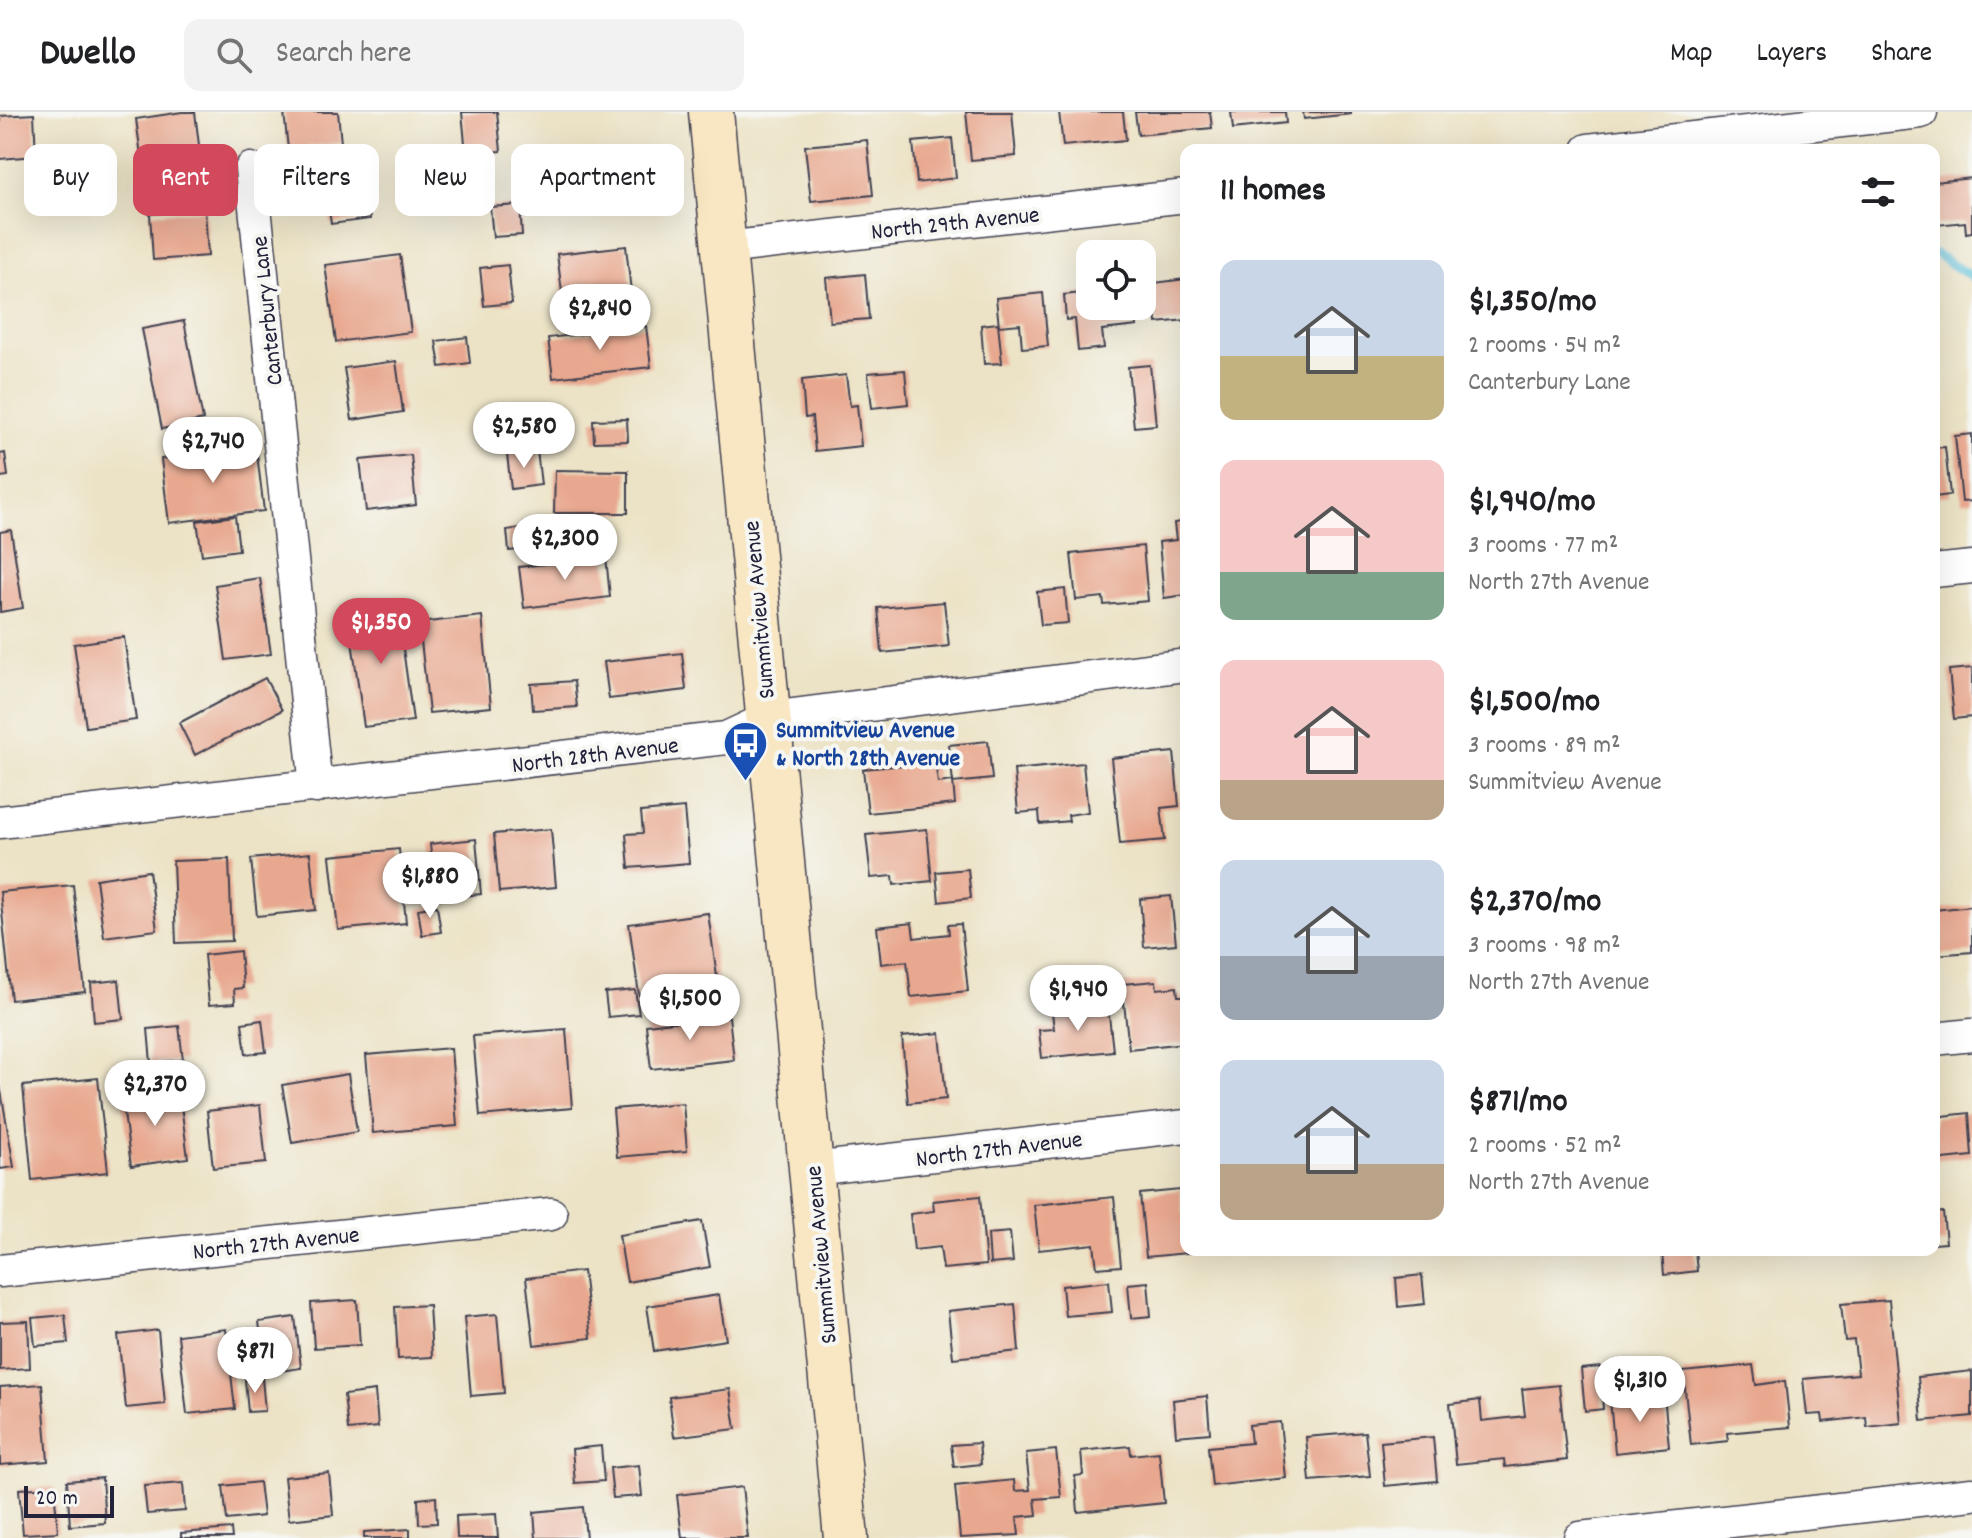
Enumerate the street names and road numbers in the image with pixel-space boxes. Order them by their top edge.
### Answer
street label: North 29th Avenue [869,199,1041,251]
street label: Canterbury Lane [244,234,294,387]
street label: Summitview Avenue [736,519,786,700]
street label: North 28th Avenue [510,730,681,784]
street label: North 27th Avenue [914,1124,1085,1178]
street label: Summitview Avenue [798,1164,848,1345]
street label: North 27th Avenue [191,1219,361,1271]

